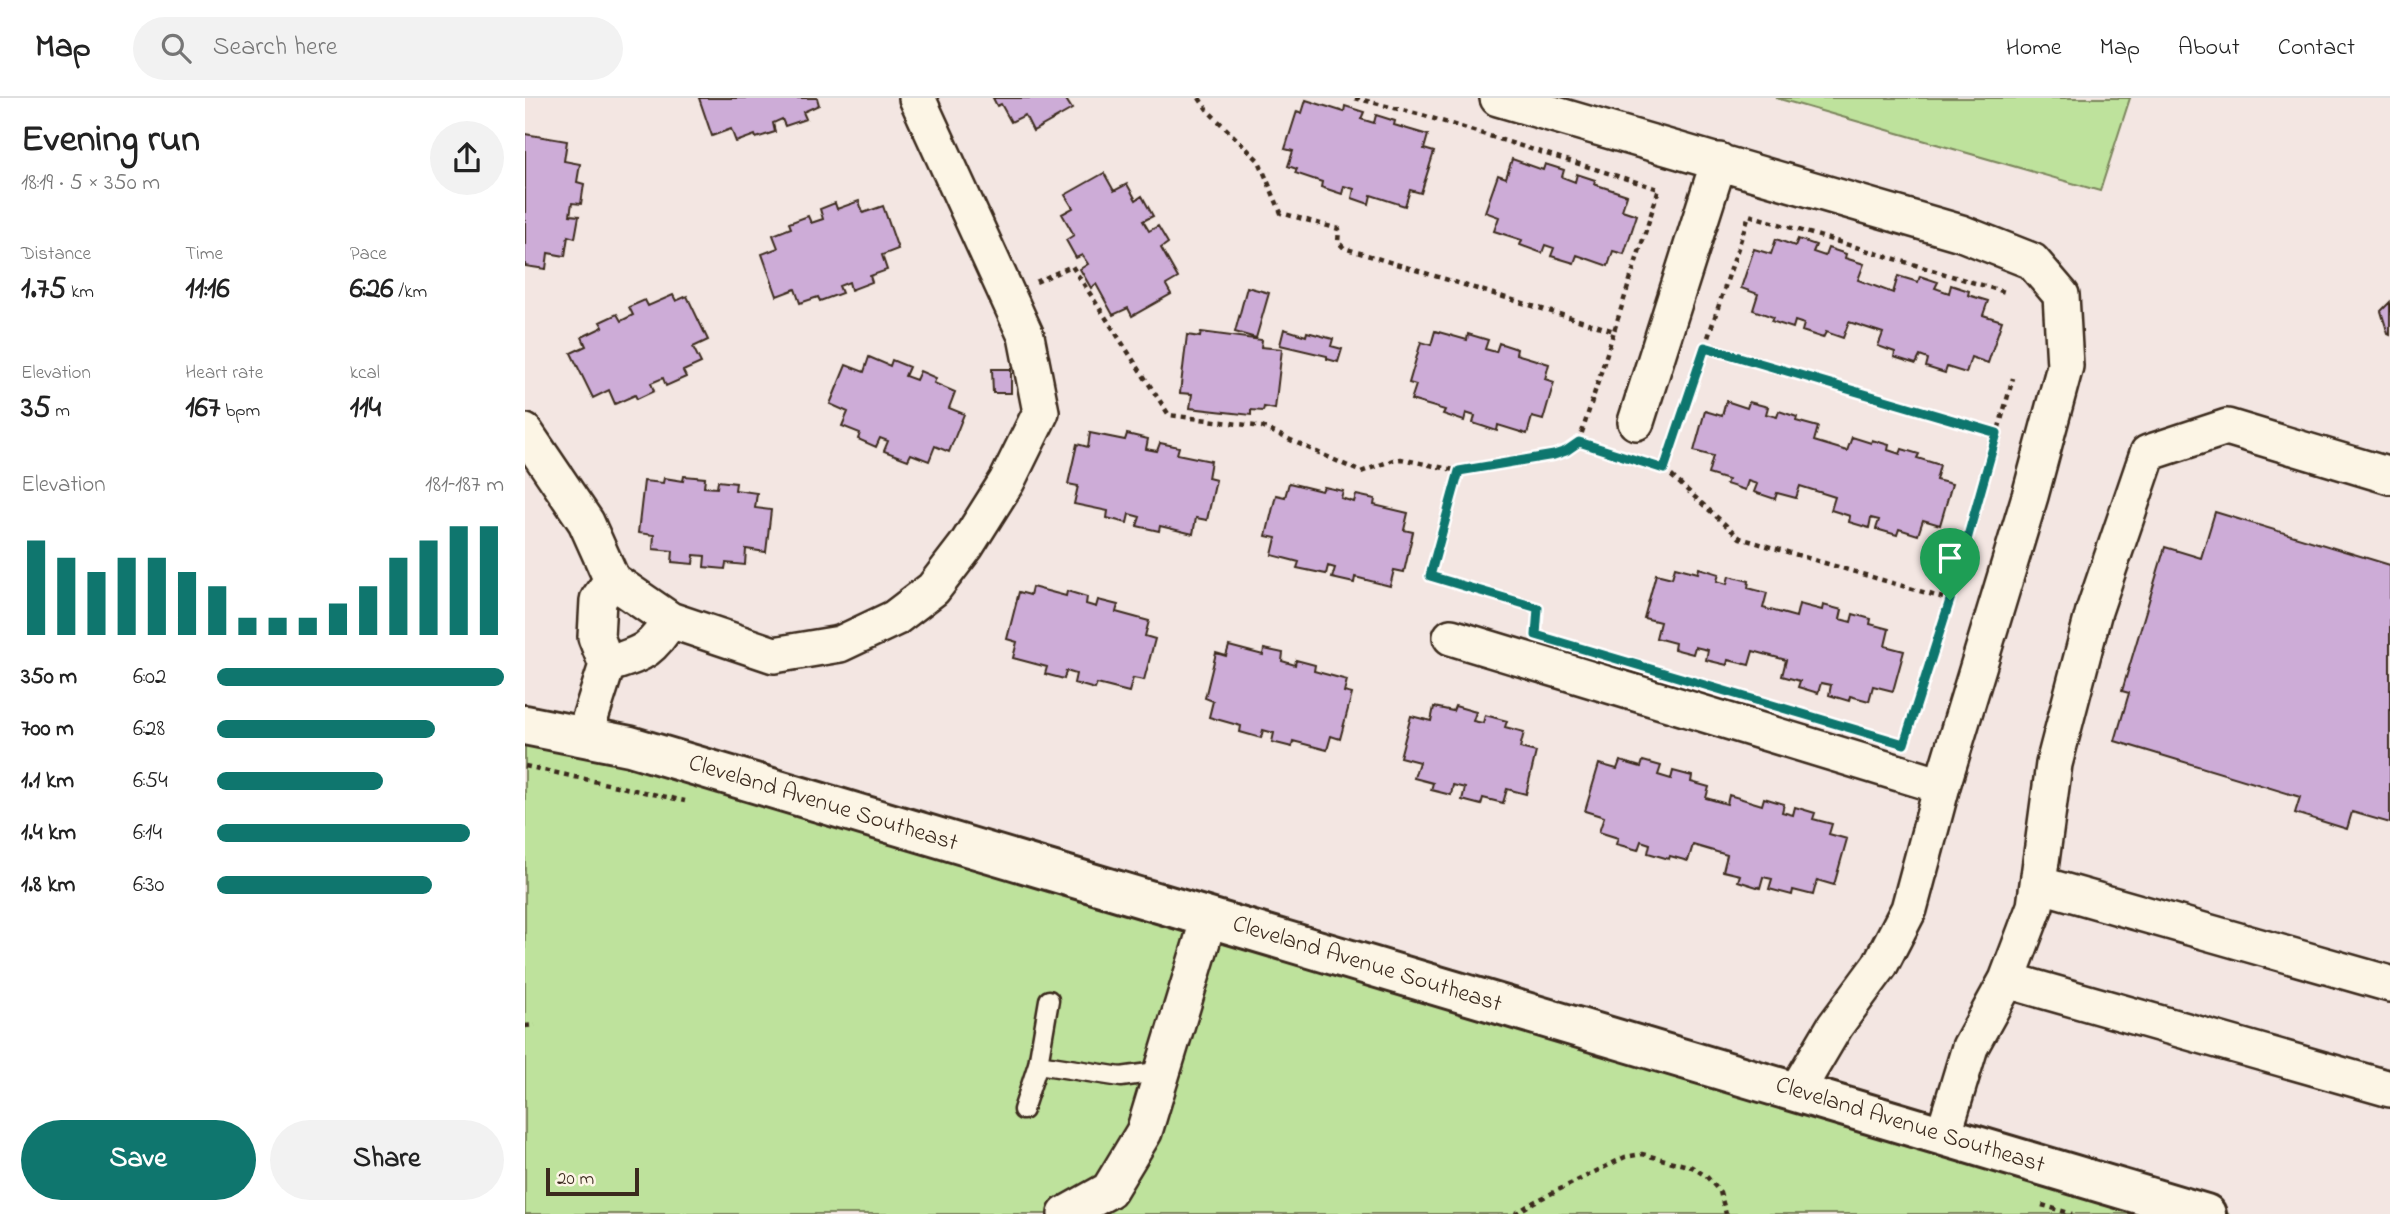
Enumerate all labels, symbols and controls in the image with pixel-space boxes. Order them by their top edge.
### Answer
search box [133,17,623,80]
text: Map [35,24,91,72]
icon: search [157,29,195,67]
text: Search here [213,29,337,67]
text: Home [2006,31,2062,66]
text: Map [2100,31,2140,66]
text: About [2178,31,2240,66]
text: Contact [2278,31,2355,66]
text: Evening run [21,113,200,169]
button: share [430,121,504,195]
text: 18:19 · 5 × 350 m [21,167,160,200]
text: Distance [21,241,91,268]
text: Time [185,241,223,268]
text: Pace [350,241,387,268]
text: 1.75 [21,268,66,312]
text: 11:16 [185,268,230,312]
text: 6:26 [350,268,394,312]
text: km [66,279,94,306]
text: /km [394,279,427,306]
text: Elevation [21,360,91,387]
text: Heart rate [185,360,263,387]
text: kcal [350,360,380,387]
text: 35 [21,387,51,431]
text: 167 [185,387,220,431]
text: 114 [350,387,381,431]
text: m [51,398,70,425]
text: bpm [220,398,260,425]
text: Elevation [21,469,106,502]
text: 181–187 m [425,469,504,502]
pin [1920,528,1980,600]
icon: arrive [1931,539,1969,577]
text: 350 m [21,661,77,694]
text: 6:02 [133,661,166,694]
text: 700 m [21,713,74,746]
text: 6:28 [133,713,165,746]
street label: Cleveland Avenue Southeast [684,746,962,862]
text: 1.1 km [21,765,74,798]
text: 6:54 [133,765,168,798]
text: 1.4 km [21,817,76,850]
text: 6:14 [133,817,162,850]
text: 1.8 km [21,869,75,902]
text: 6:30 [133,869,165,902]
street label: Cleveland Avenue Southeast [1228,907,1506,1023]
street label: Cleveland Avenue Southeast [1771,1068,2049,1184]
button: Save [21,1120,256,1200]
button: Share [270,1120,504,1200]
scale bar [546,1165,639,1197]
text: 20 m [557,1166,594,1193]

